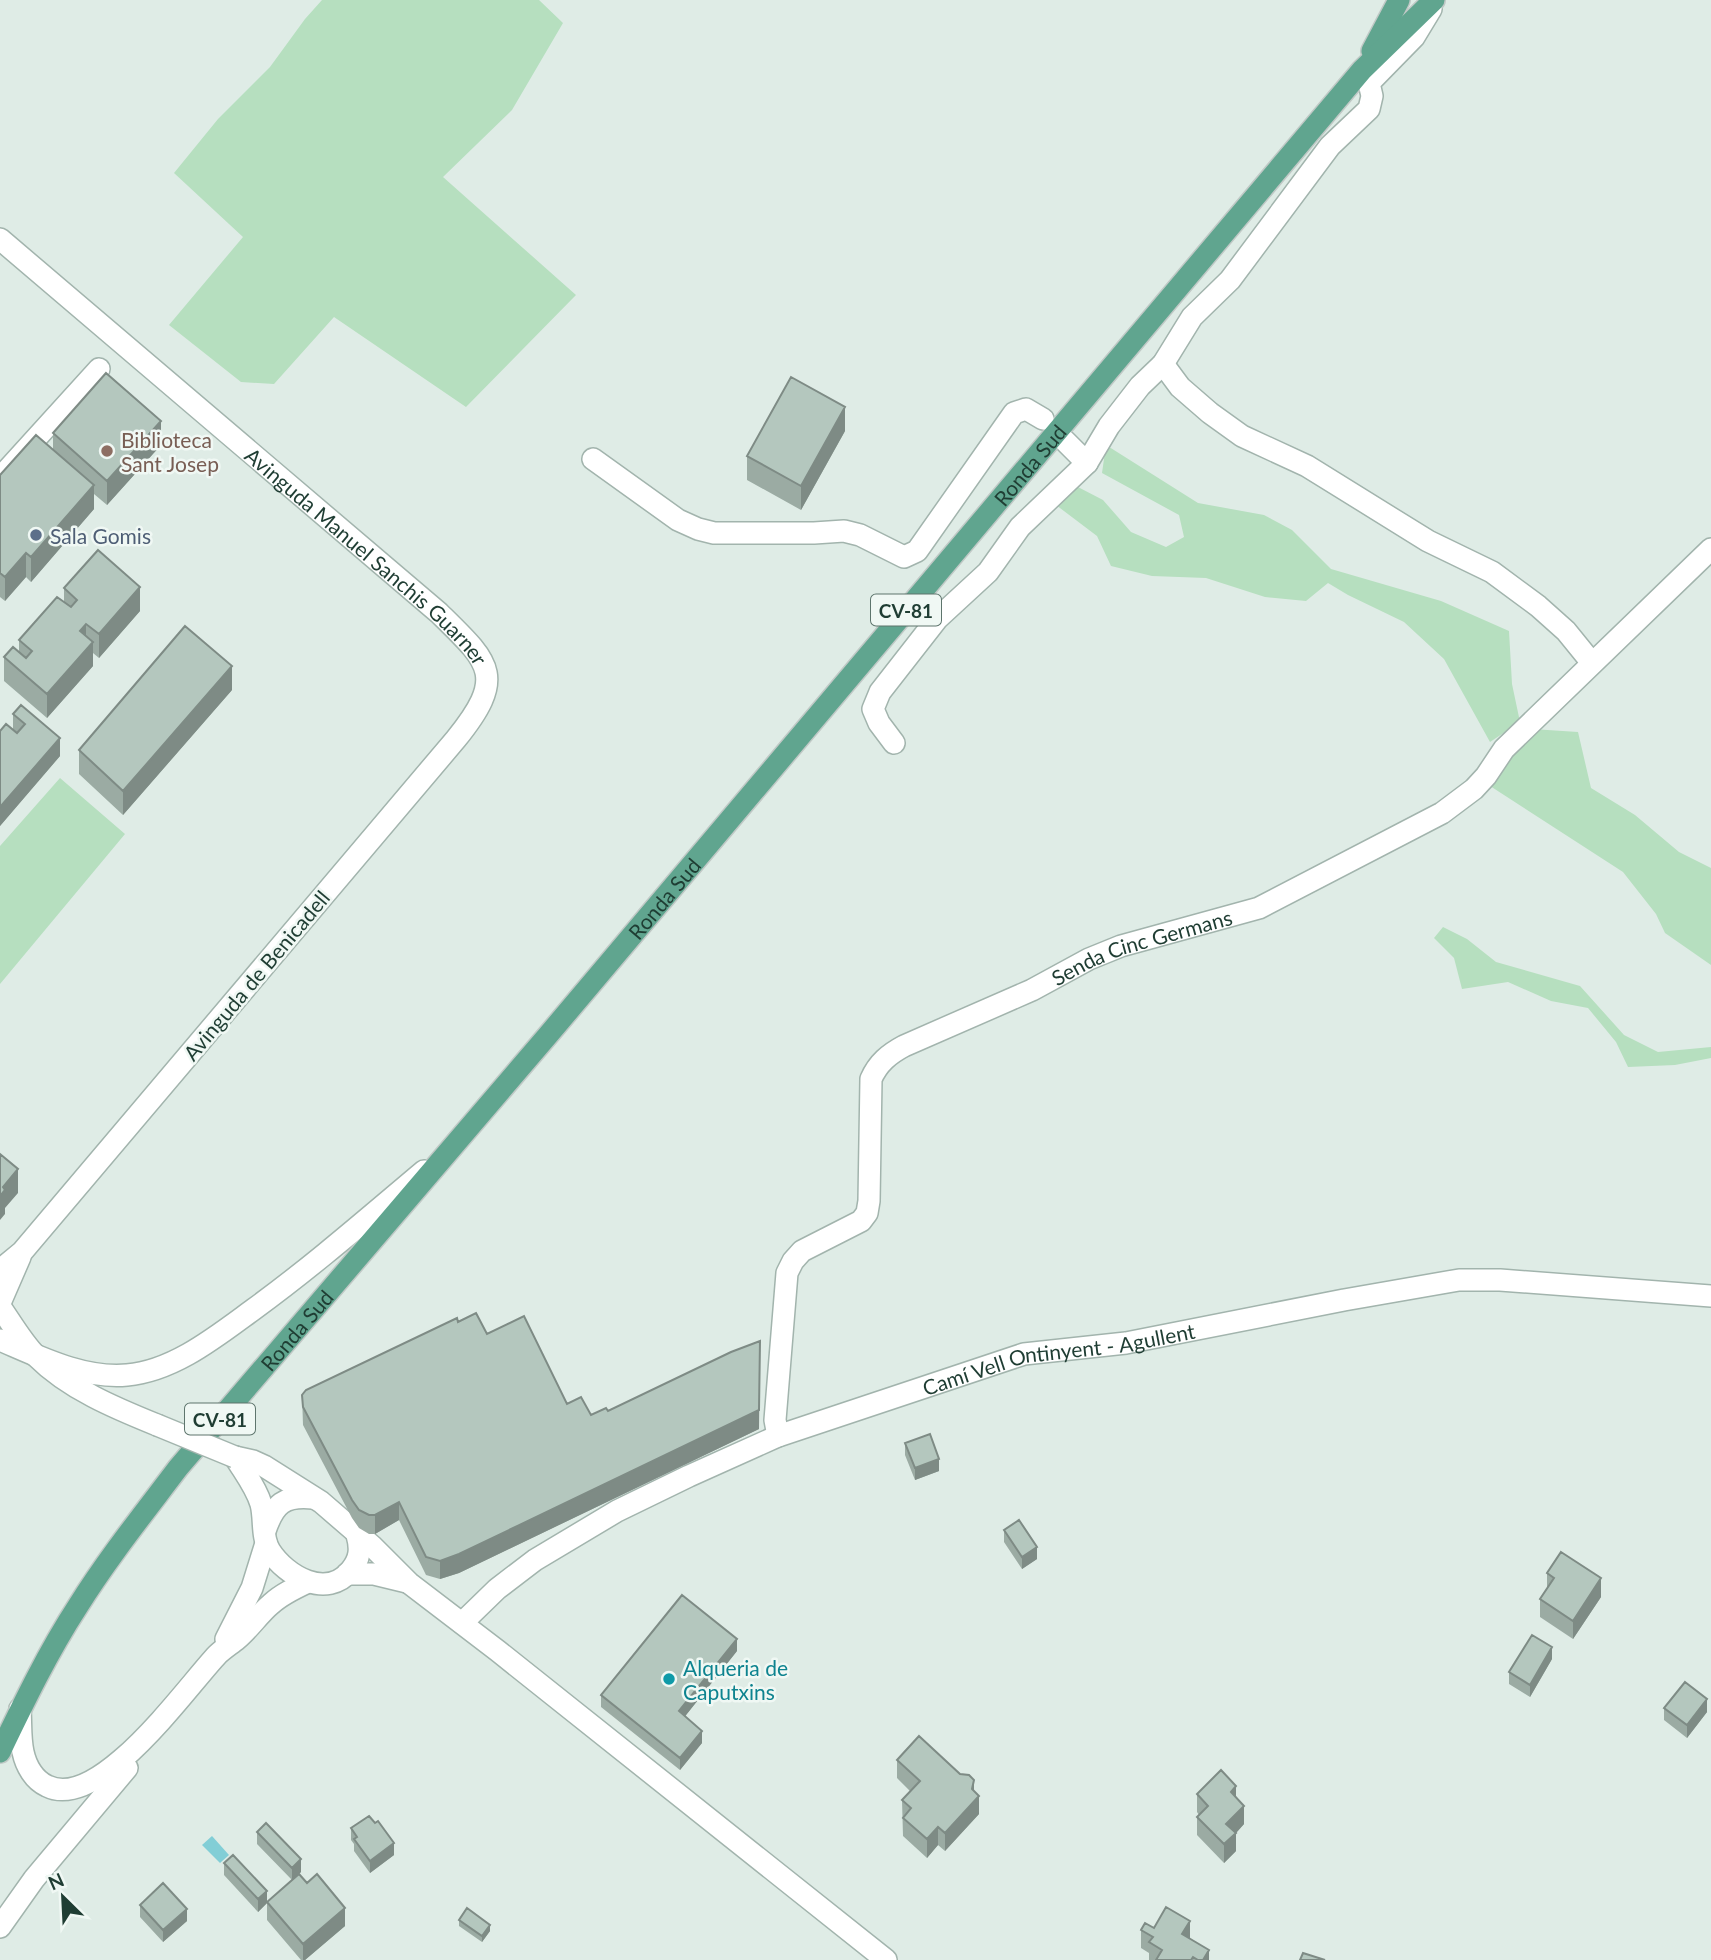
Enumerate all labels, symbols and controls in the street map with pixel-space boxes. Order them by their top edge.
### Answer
street label: Ronda Sud [988,419,1071,510]
place label: Biblioteca Sant Josep [121,427,219,476]
street label: Avinguda Manuel Sanchis Guarner [241,442,494,669]
marker: Biblioteca Sant Josep [99,443,115,459]
place label: Sala Gomis [50,523,151,548]
marker: Sala Gomis [28,527,44,543]
road number: CV-81 [871,594,941,625]
street label: Ronda Sud [622,852,705,944]
street label: Avinguda de Benicadell [178,885,334,1065]
street label: Senda Cinc Germans [1047,904,1235,990]
street label: Ronda Sud [255,1284,338,1375]
street label: Camí Vell Ontinyent - Agullent [919,1317,1197,1400]
road number: CV-81 [185,1404,255,1434]
place label: Alqueria de Caputxins [683,1655,788,1704]
marker: Alqueria de Caputxins [661,1671,677,1687]
north arrow [28,1862,98,1932]
text: N [45,1868,67,1894]

